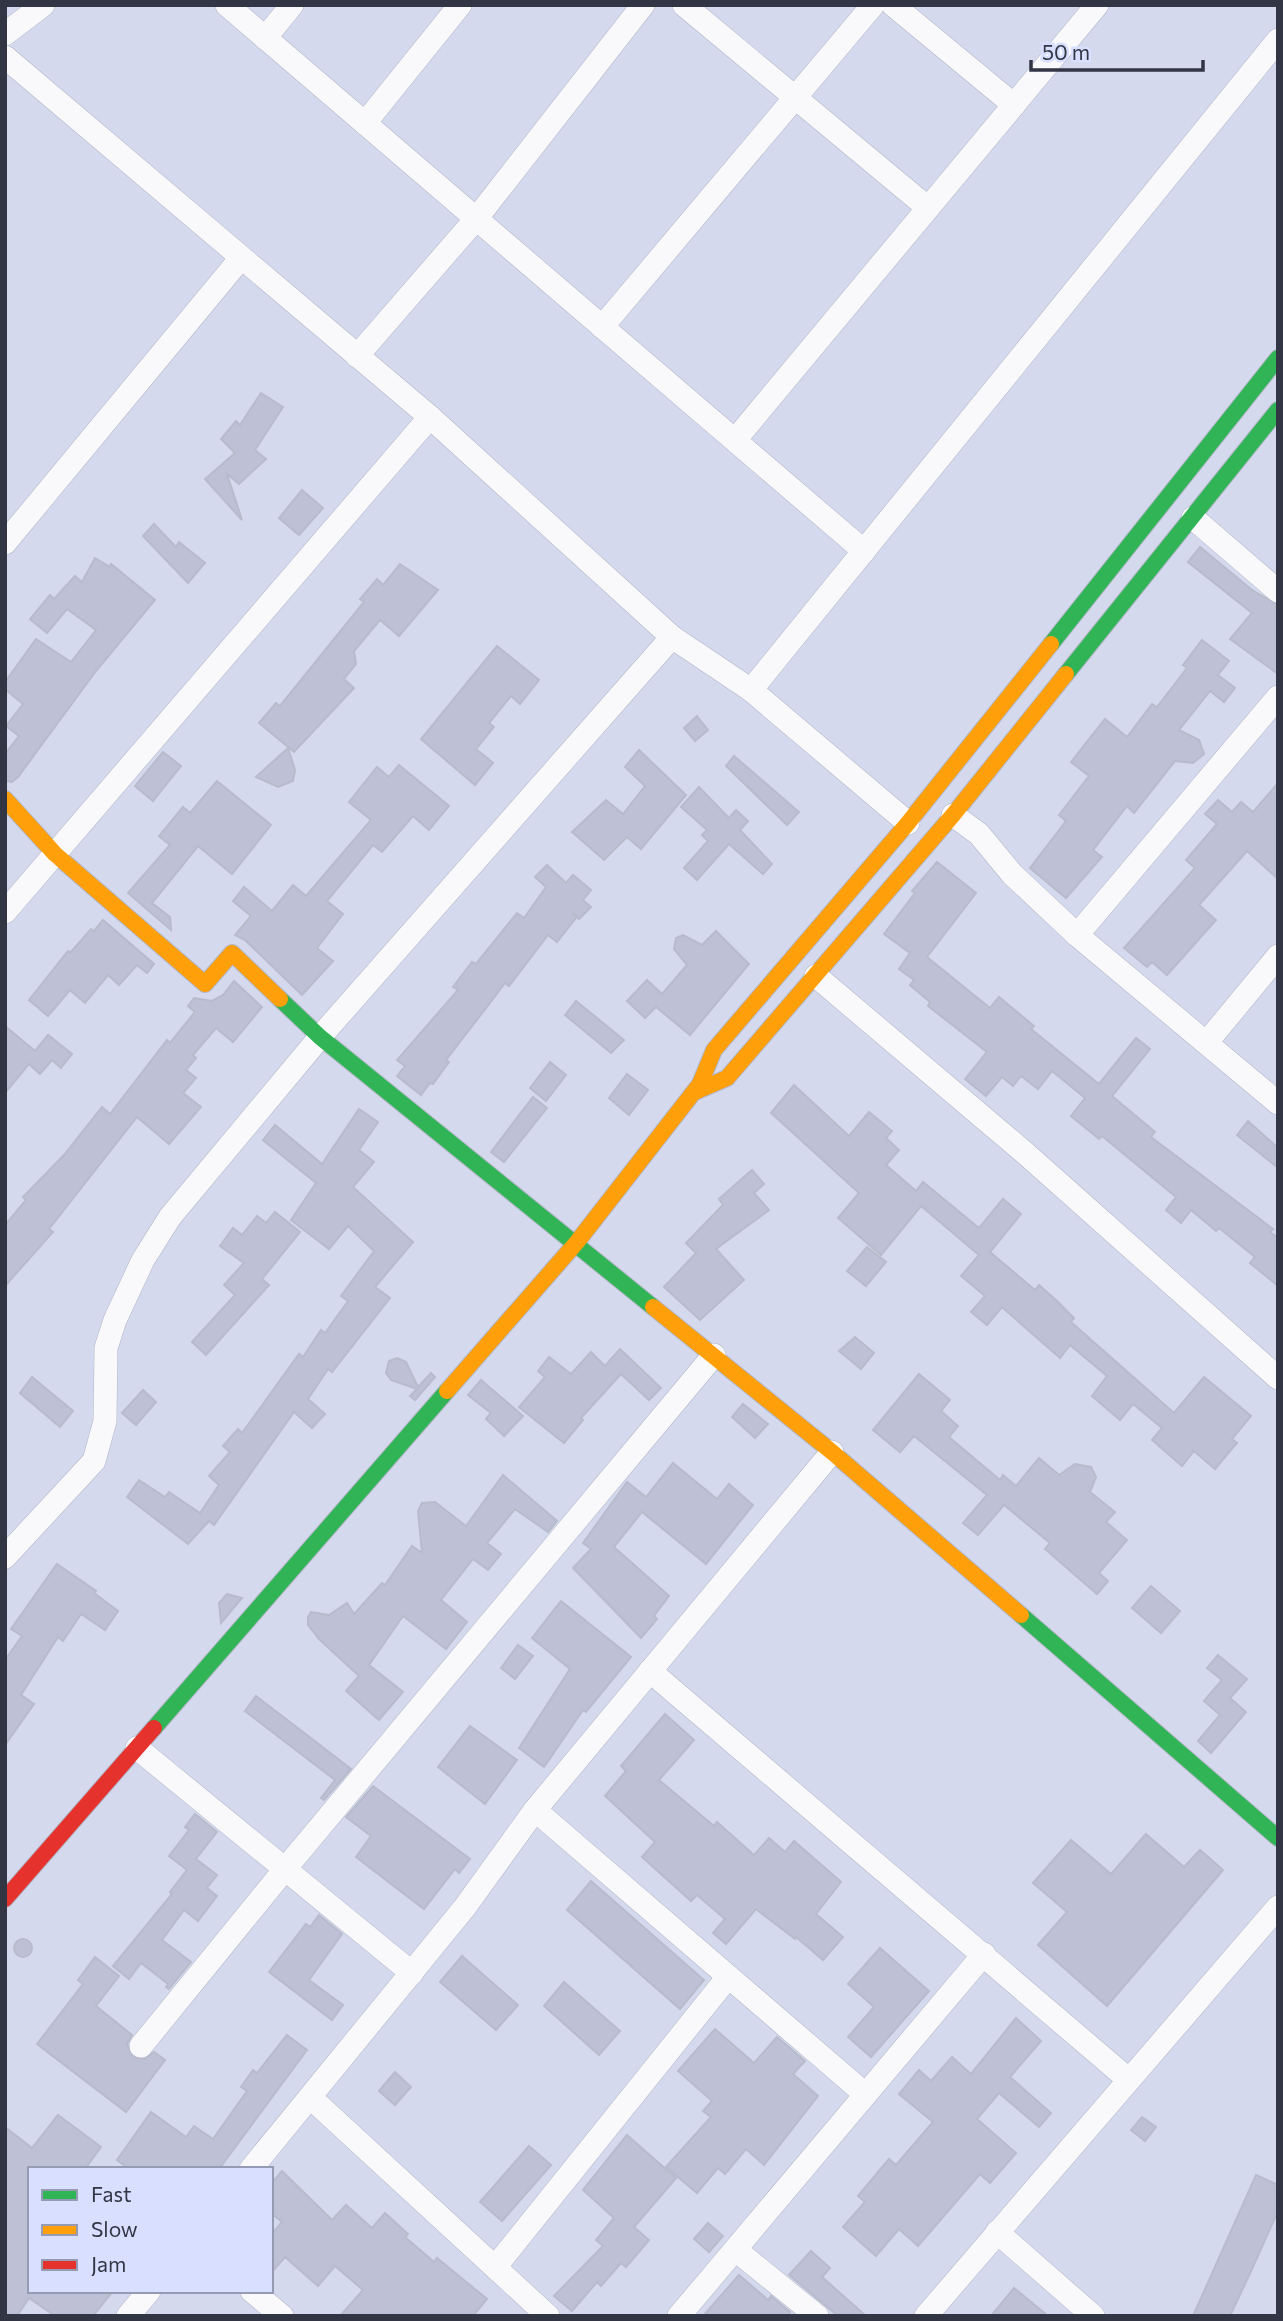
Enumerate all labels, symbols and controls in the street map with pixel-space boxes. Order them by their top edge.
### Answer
scale bar [1031,28,1202,72]
text: 50 m [1042,39,1090,64]
legend [28,2167,273,2293]
text: Fast [91,2181,132,2206]
text: Slow [91,2216,138,2241]
text: Jam [91,2251,126,2276]

